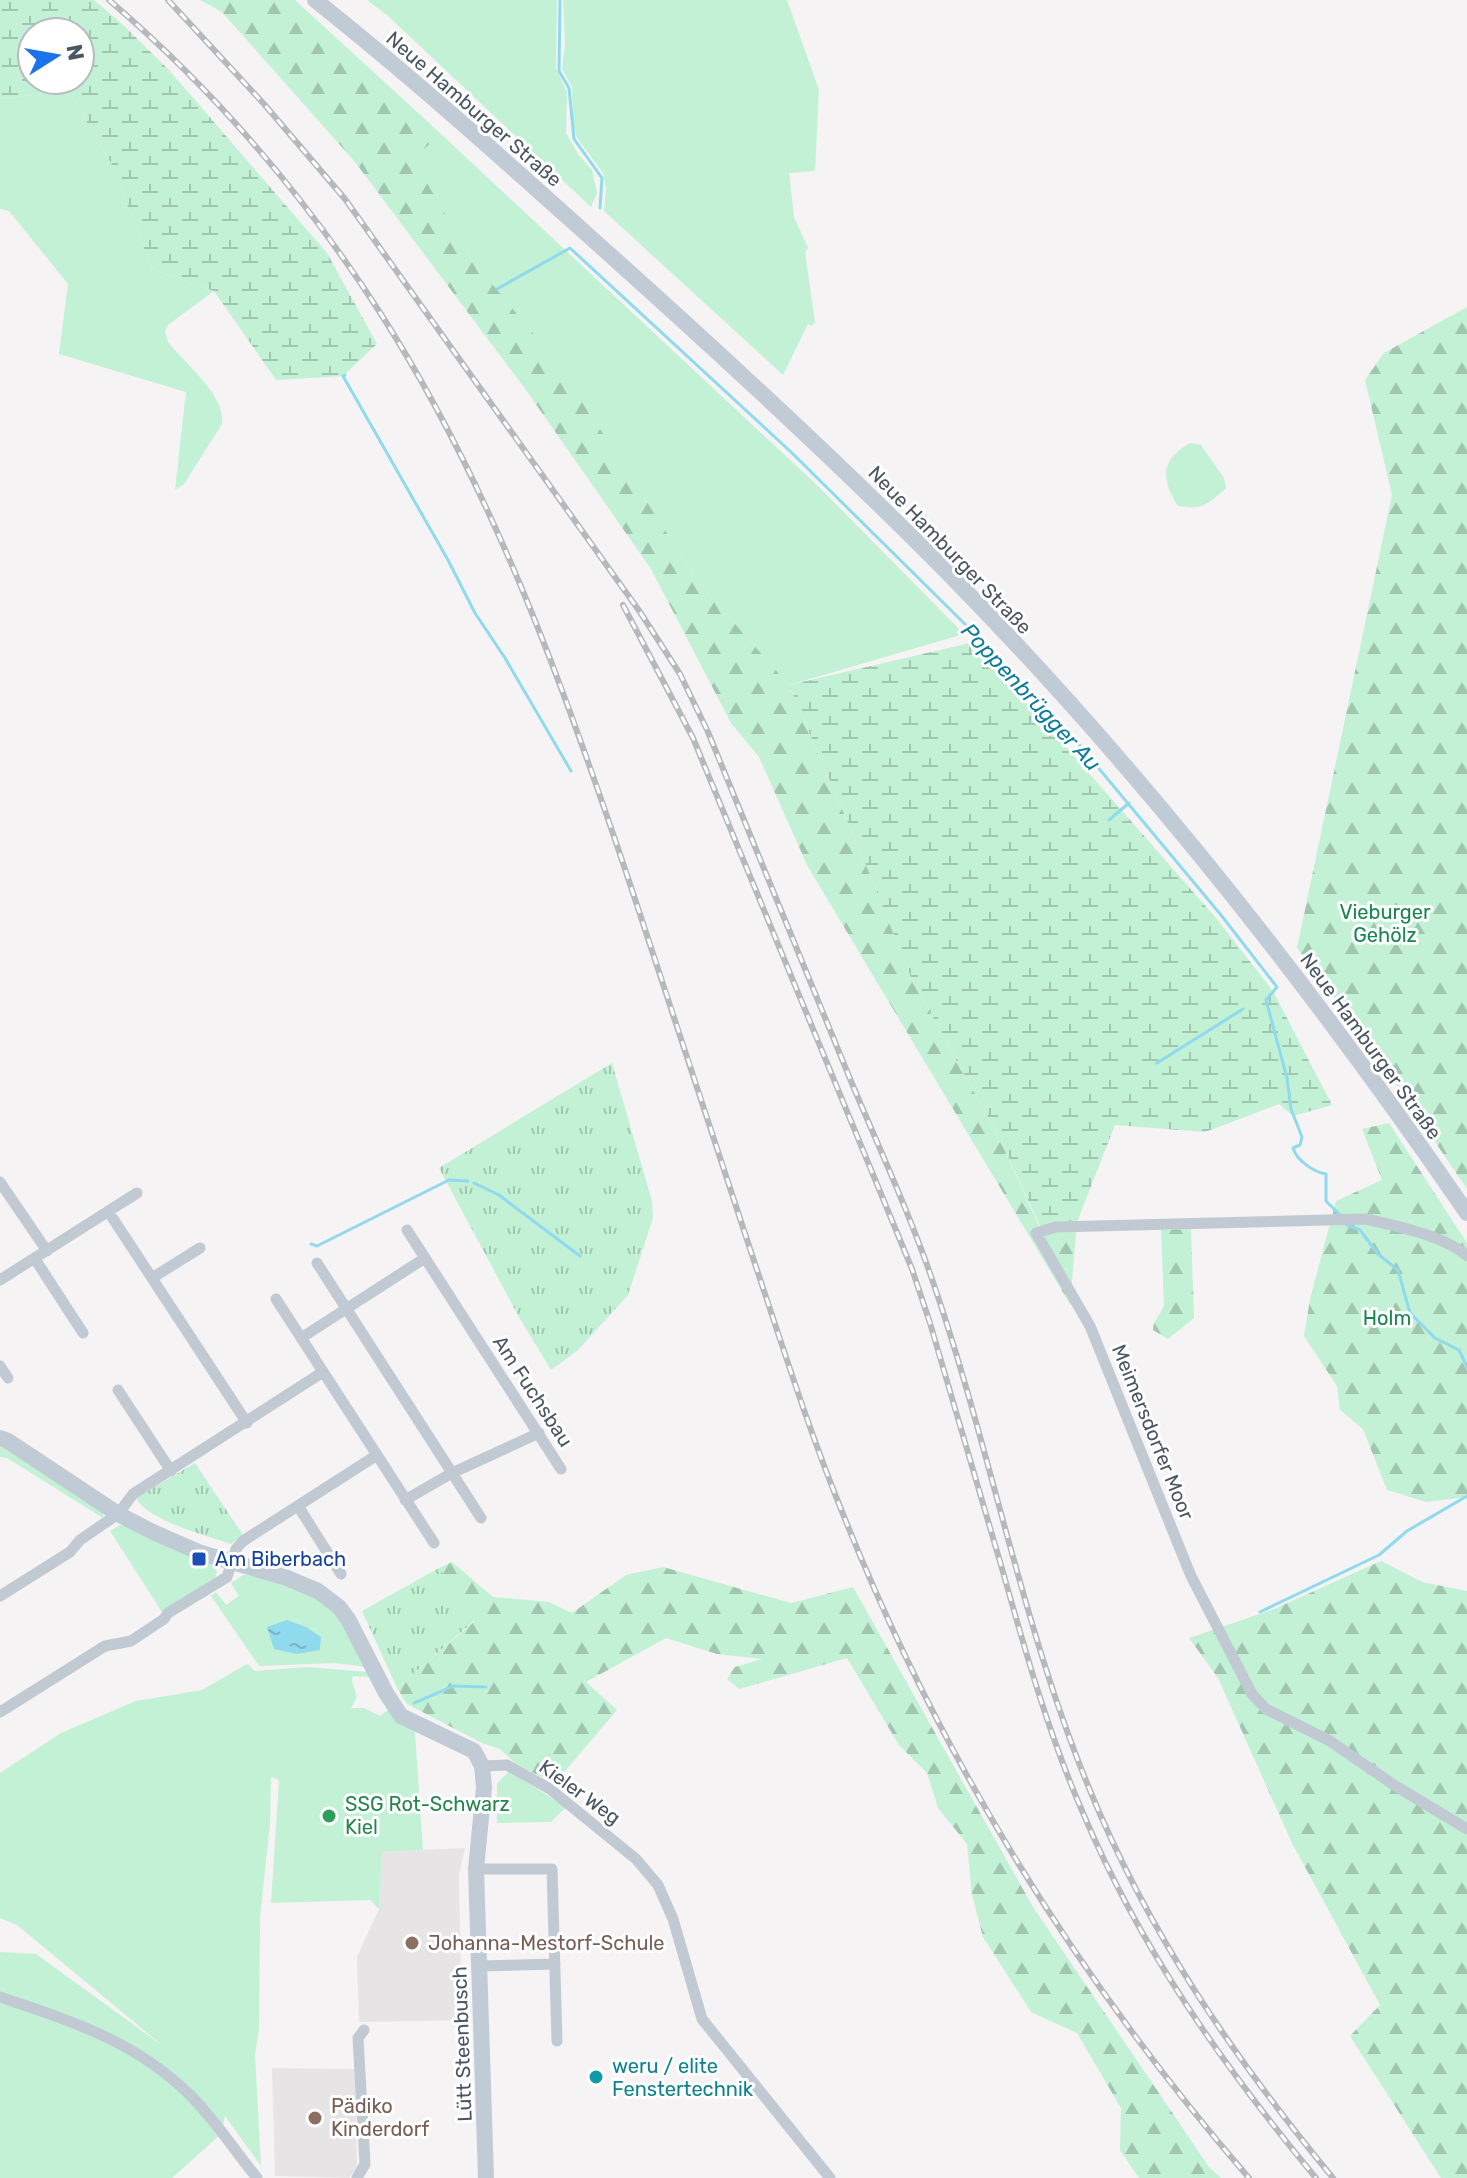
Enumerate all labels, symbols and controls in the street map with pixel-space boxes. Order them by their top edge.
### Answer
north arrow [16,16,96,96]
street label: Neue Hamburger Straße [381,26,567,192]
text: N [60,42,90,63]
street label: Neue Hamburger Straße [863,461,1037,639]
water label: Poppenbrügger Au [956,617,1106,777]
park label: Vieburger Gehölz [1339,900,1431,947]
street label: Neue Hamburger Straße [1295,948,1447,1144]
park label: Holm [1363,1306,1411,1330]
street label: Am Fuchsbau [488,1331,578,1451]
street label: Meimersdorfer Moor [1107,1341,1199,1523]
place label: Am Biberbach [215,1547,346,1571]
marker: Am Biberbach [190,1550,208,1568]
street label: Kieler Weg [535,1754,625,1830]
place label: SSG Rot-Schwarz Kiel [345,1792,510,1839]
marker: SSG Rot-Schwarz Kiel [320,1807,338,1825]
place label: Johanna-Mestorf-Schule [428,1931,665,1955]
marker: Johanna-Mestorf-Schule [403,1934,421,1952]
street label: Lütt Steenbusch [447,1966,477,2122]
place label: weru / elite Fenstertechnik [612,2054,754,2101]
marker: weru / elite Fenstertechnik [587,2068,605,2086]
place label: Pädiko Kinderdorf [331,2094,429,2141]
marker: Pädiko Kinderdorf [306,2109,324,2127]

